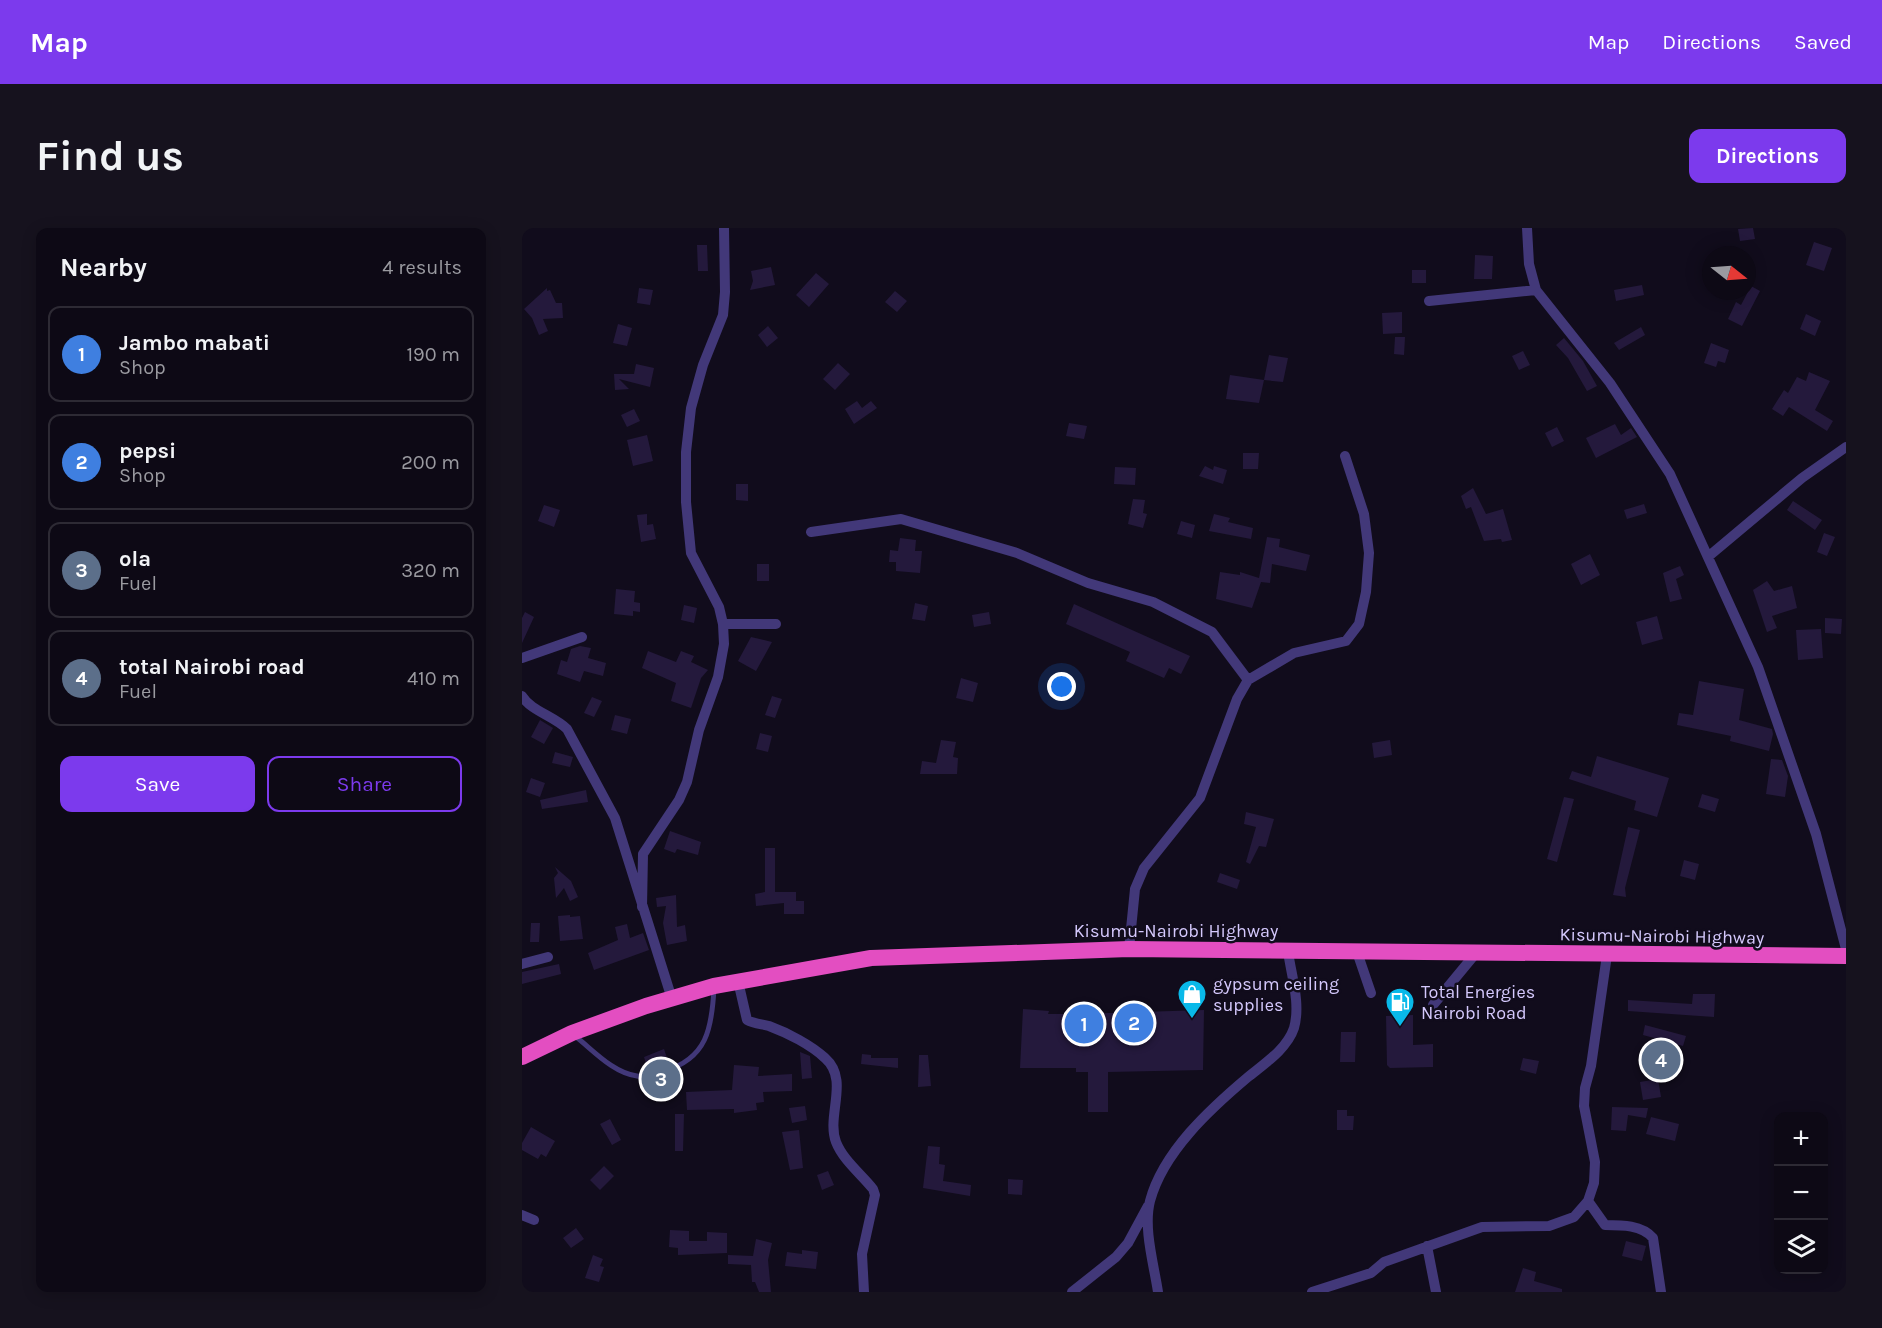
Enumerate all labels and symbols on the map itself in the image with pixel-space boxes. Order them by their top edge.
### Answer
north arrow [1702,246,1756,300]
your location [1047,672,1076,701]
street label: Kisumu-Nairobi Highway [1074,920,1279,942]
street label: Kisumu-Nairobi Highway [1559,923,1765,949]
place label: gypsum ceiling supplies [1213,973,1339,1016]
shop icon: gypsum ceiling supplies [1176,978,1208,1020]
place label: Total Energies Nairobi Road [1421,981,1535,1024]
fuel station icon: Total Energies Nairobi Road [1384,986,1416,1028]
pin: 2 [1114,1000,1154,1046]
pin: 1 [1064,1002,1104,1046]
pin: 4 [1642,1038,1680,1082]
pin: 3 [642,1056,680,1102]

